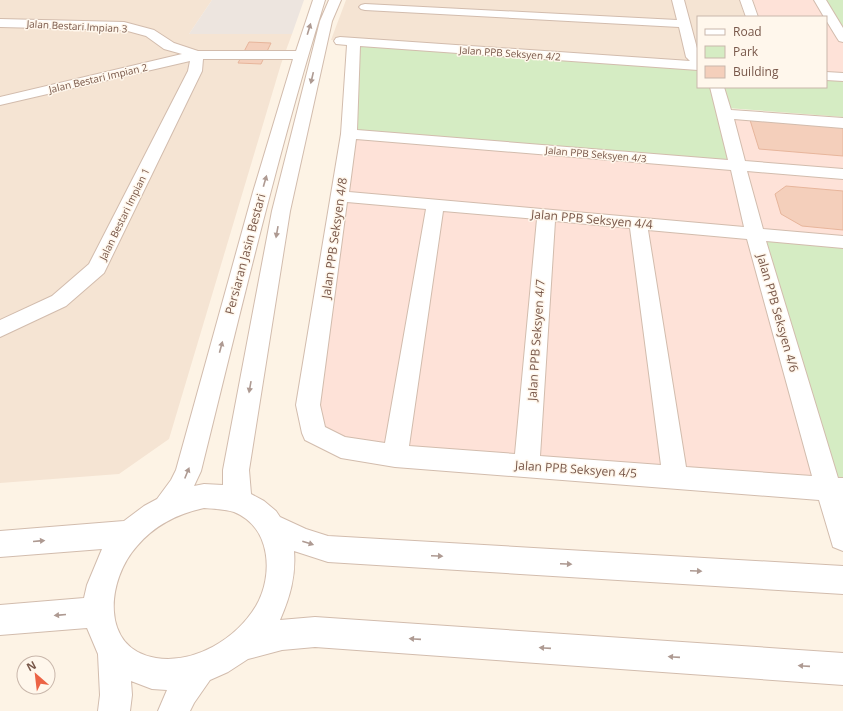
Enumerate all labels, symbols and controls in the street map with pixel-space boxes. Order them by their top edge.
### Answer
street label: Jalan Bestari Impian 3 [25,16,128,36]
legend [697,16,827,88]
one-way arrow [306,23,312,35]
text: Road [733,23,762,40]
street label: Jalan PPB Seksyen 4/2 [458,42,562,64]
text: Park [733,43,759,60]
street label: Jalan Bestari Impian 2 [46,60,149,96]
text: Building [733,63,779,80]
one-way arrow [309,71,315,84]
street label: Jalan PPB Seksyen 4/3 [544,143,648,165]
street label: Jalan Bestari Impian 1 [95,166,152,263]
one-way arrow [262,175,268,187]
street label: Jalan PPB Seksyen 4/8 [317,176,351,301]
street label: Persiaran Jasin Bestari [221,192,269,316]
street label: Jalan PPB Seksyen 4/4 [529,205,654,233]
one-way arrow [274,226,280,238]
street label: Jalan PPB Seksyen 4/6 [753,251,803,374]
street label: Jalan PPB Seksyen 4/7 [523,278,549,402]
one-way arrow [218,341,224,353]
one-way arrow [247,381,253,393]
street label: Jalan PPB Seksyen 4/5 [514,456,638,482]
one-way arrow [184,466,190,478]
one-way arrow [33,537,45,544]
one-way arrow [302,540,314,546]
one-way arrow [431,552,443,559]
one-way arrow [560,560,572,567]
one-way arrow [690,568,702,575]
one-way arrow [54,612,66,619]
one-way arrow [409,635,421,642]
one-way arrow [539,644,551,651]
one-way arrow [668,653,680,660]
north arrow [16,655,56,695]
text: N [24,657,39,674]
one-way arrow [798,663,810,670]

